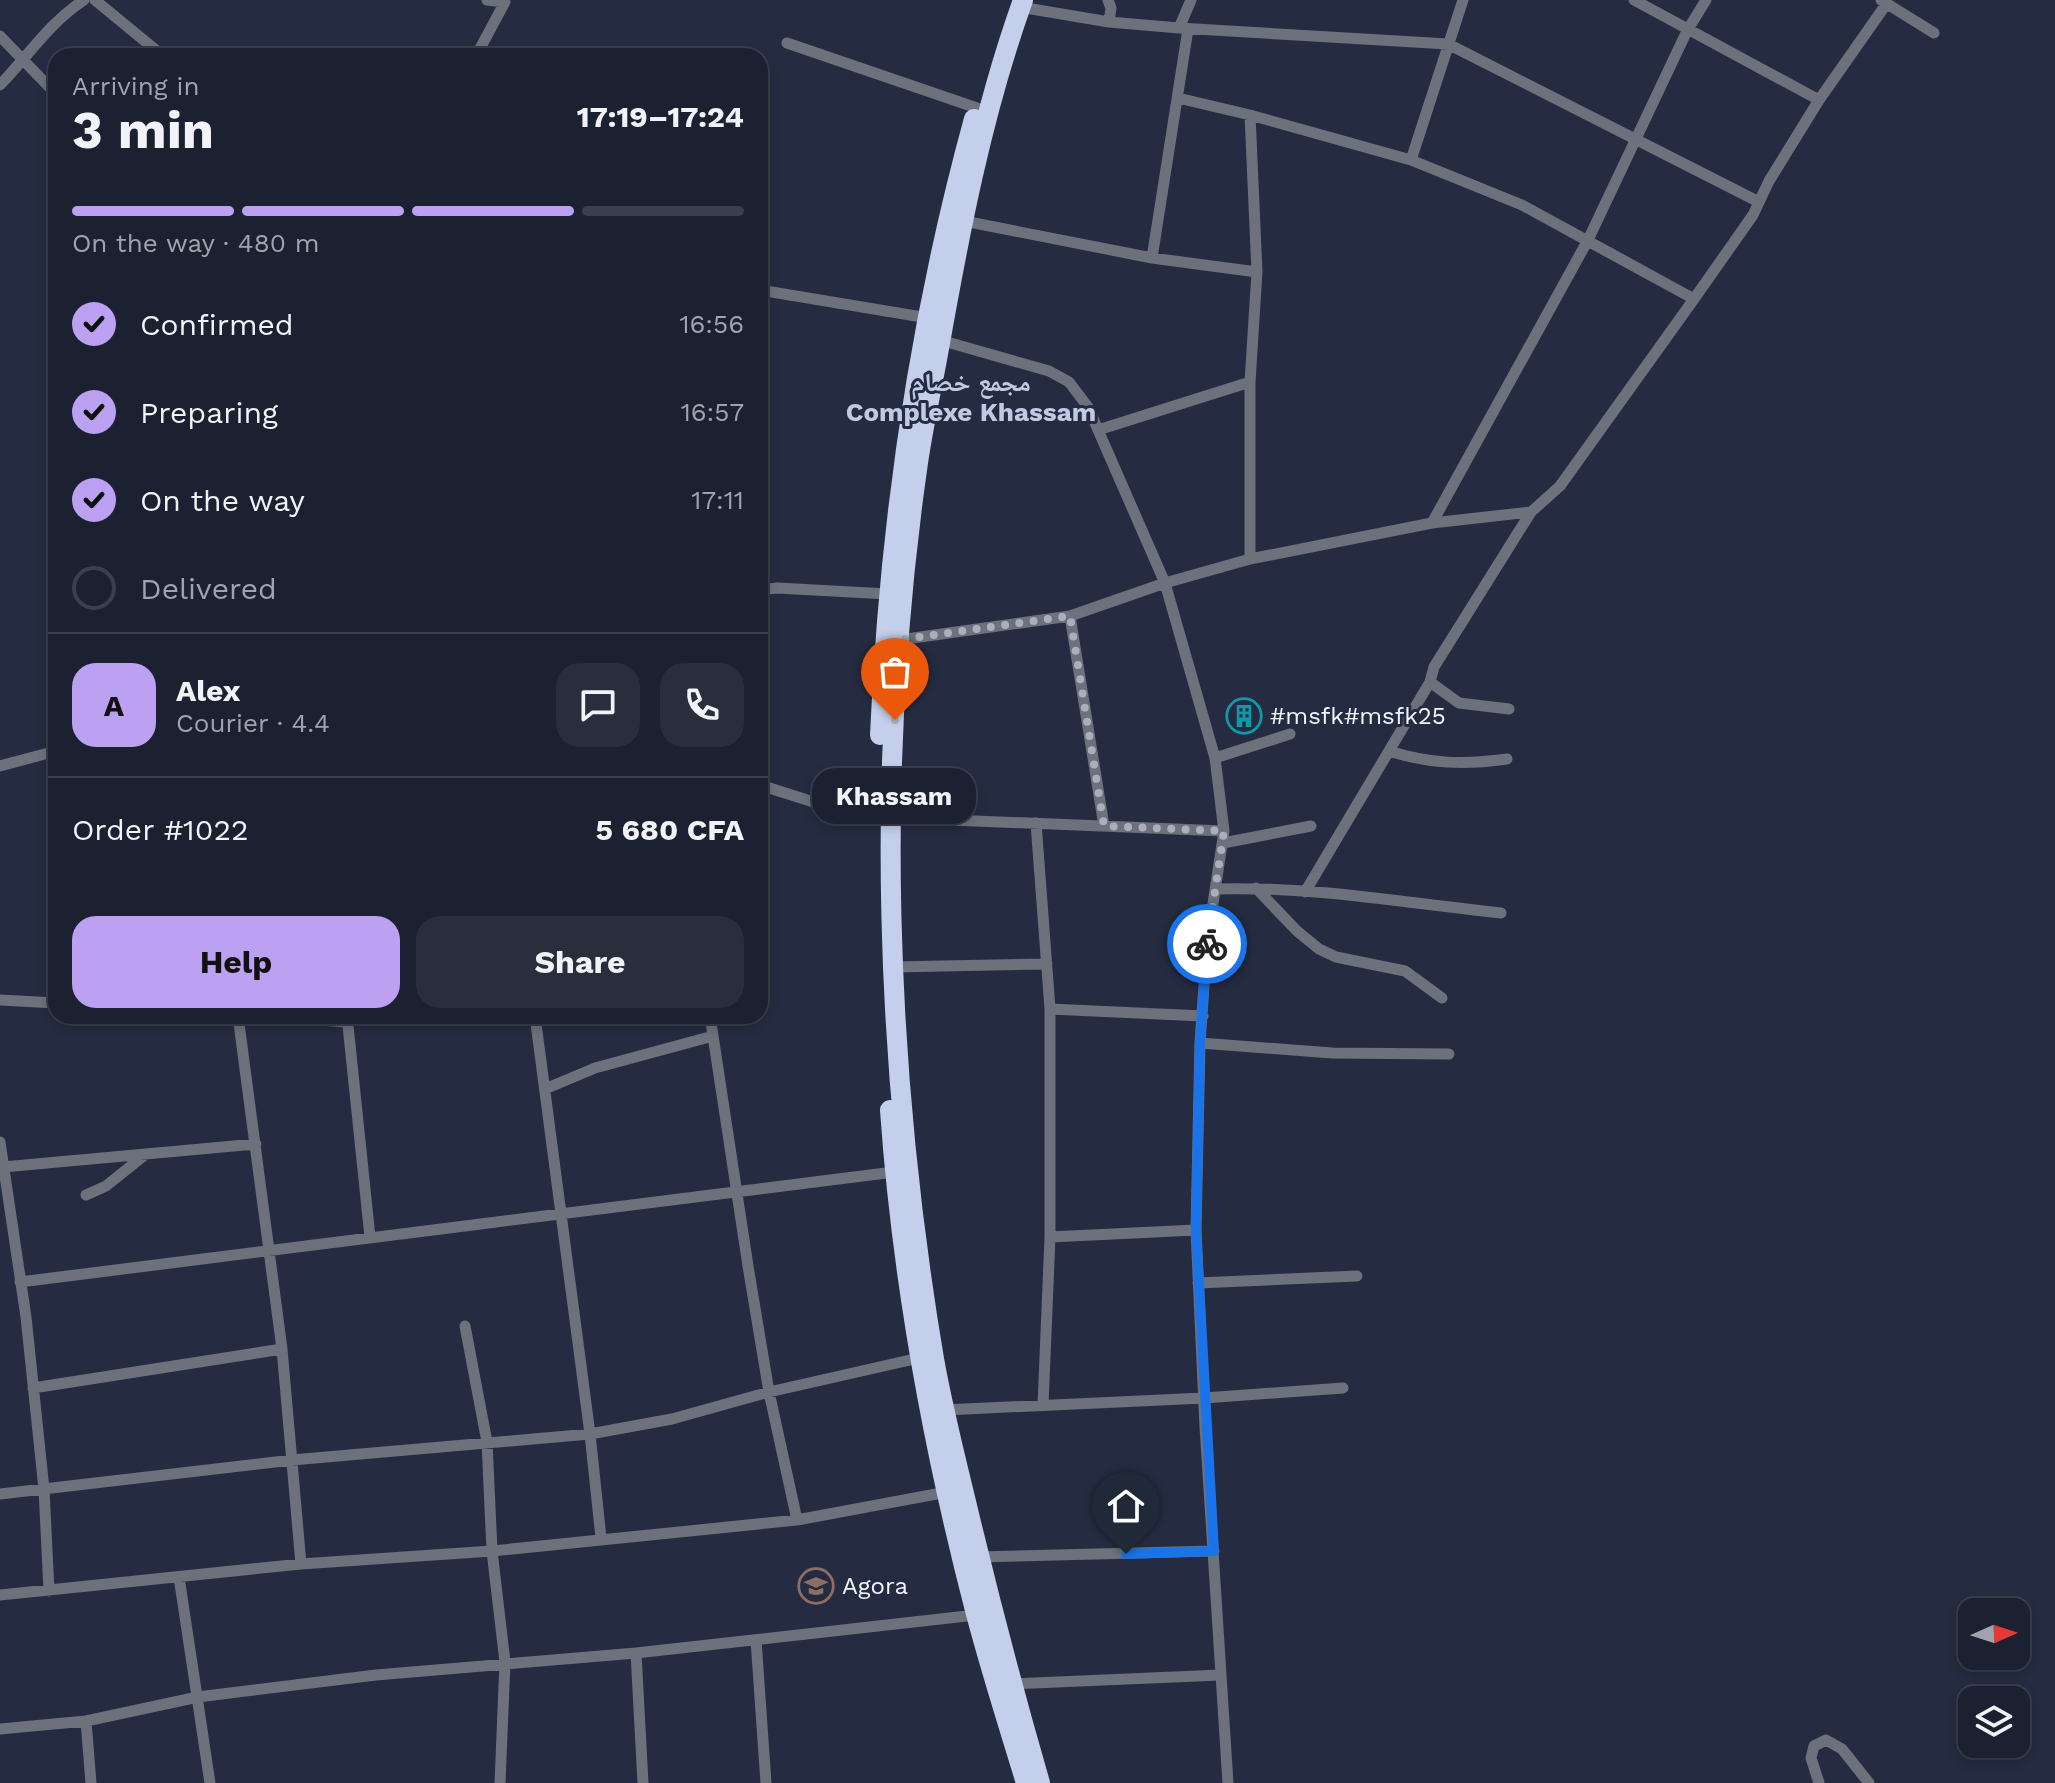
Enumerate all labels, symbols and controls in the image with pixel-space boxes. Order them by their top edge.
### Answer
text: Arriving in [72,71,200,101]
text: 17:19–17:24 [577,99,744,134]
text: 3 min [72,100,214,161]
text: On the way · 480 m [72,228,320,258]
icon: check [72,302,116,346]
text: Confirmed [140,307,294,342]
text: 16:56 [679,309,744,339]
district label: مجمع خصام Complexe Khassam [846,367,1096,427]
icon: check [72,390,116,434]
text: Preparing [140,395,278,430]
text: 16:57 [681,397,744,427]
icon: check [72,478,116,522]
text: On the way [140,483,305,518]
text: 17:11 [691,485,744,515]
text: Delivered [140,571,277,606]
pin [861,638,929,720]
icon: bag [873,650,917,694]
button: chat [556,663,640,747]
button: phone [660,663,744,747]
text: Alex [176,673,240,708]
text: A [104,688,124,723]
building icon: #msfk#msfk25 [1225,697,1263,735]
place label: #msfk#msfk25 [1270,702,1446,730]
text: Courier · 4.4 [176,708,330,738]
callout: Khassam [813,768,977,824]
text: Khassam [836,781,952,811]
text: Order #1022 [72,812,248,847]
text: 5 680 CFA [596,812,744,847]
courier [1167,904,1247,984]
button: Help [72,916,400,1008]
button: Share [416,916,744,1008]
icon: bike [1185,922,1229,966]
pin [1092,1472,1160,1554]
icon: home [1104,1484,1148,1528]
school or university icon: Agora [797,1567,835,1605]
place label: Agora [842,1572,908,1600]
north arrow [1958,1598,2030,1670]
map controls [1958,1598,2030,1758]
button: layers [1958,1686,2030,1758]

